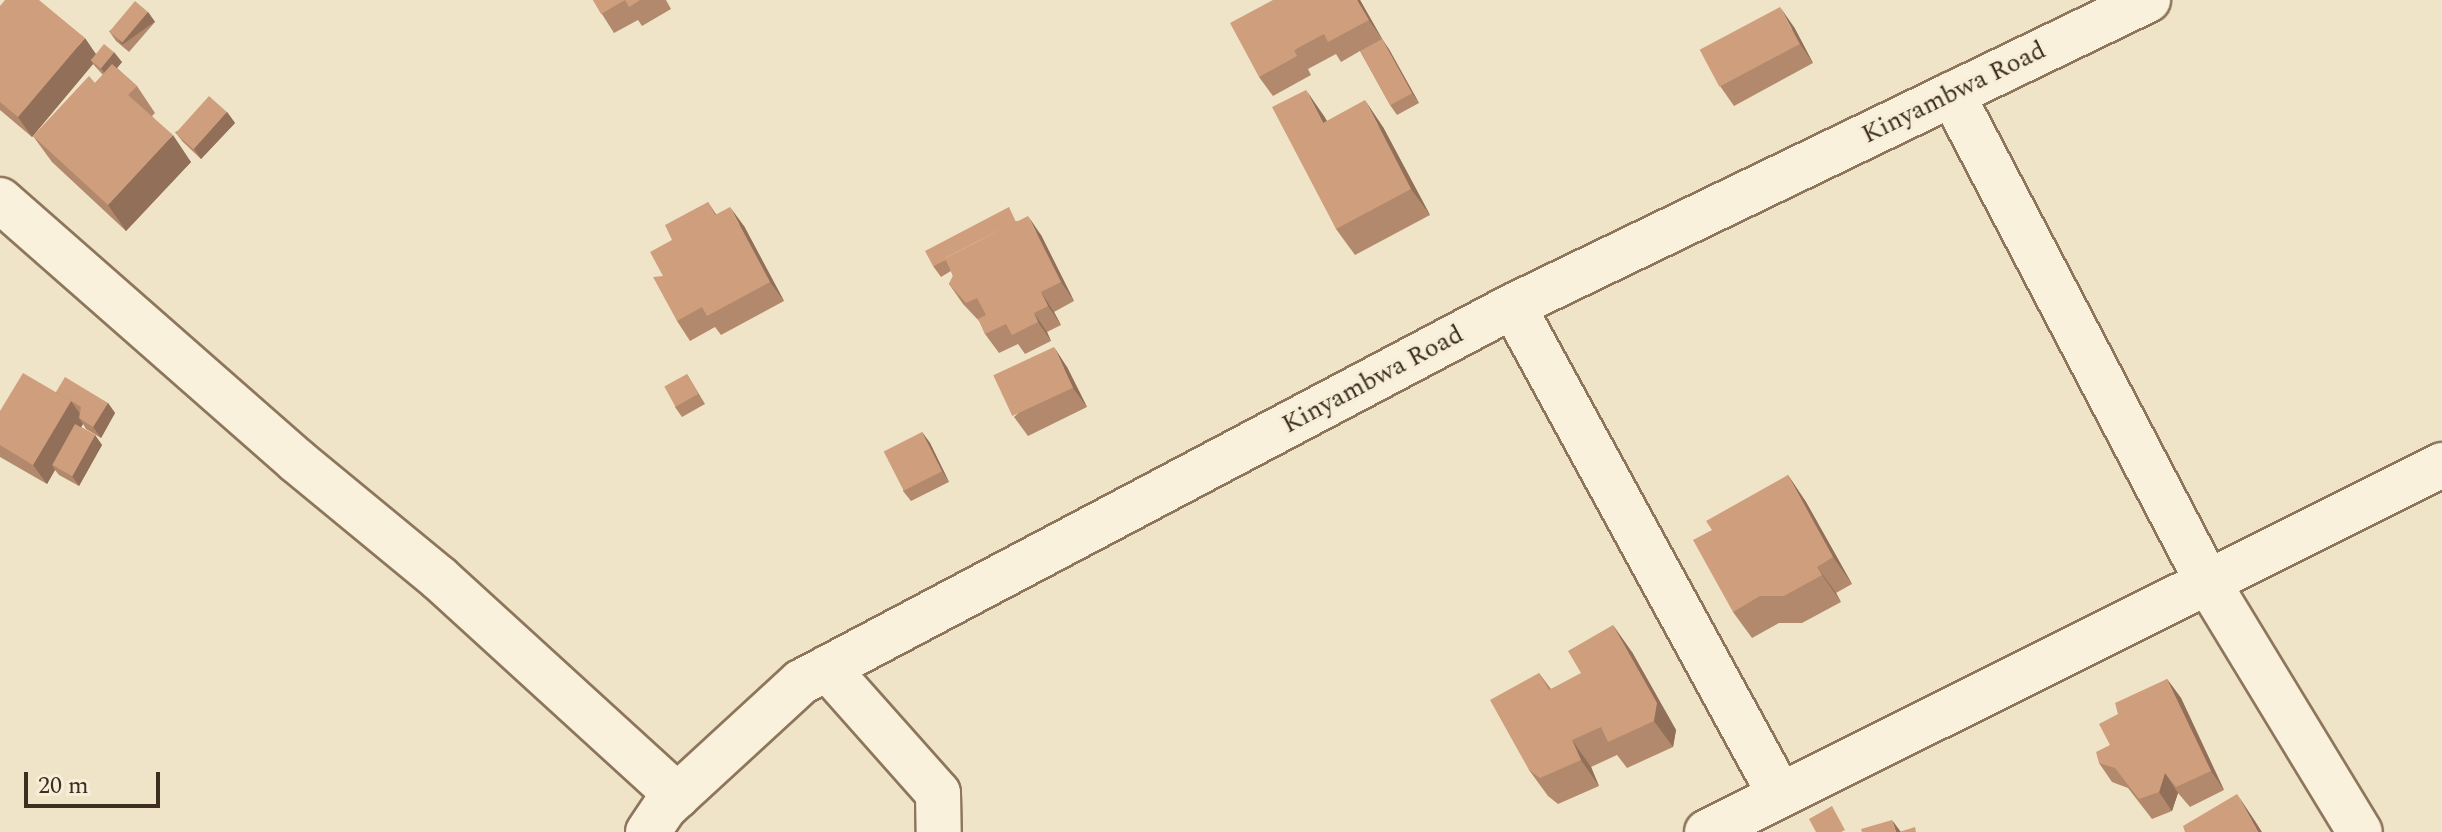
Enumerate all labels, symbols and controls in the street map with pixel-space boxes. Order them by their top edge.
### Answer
street label: Kinyambwa Road [1857,35,2051,151]
street label: Kinyambwa Road [1277,319,1469,441]
scale bar [28,756,164,806]
text: 20 m [38,768,89,804]

